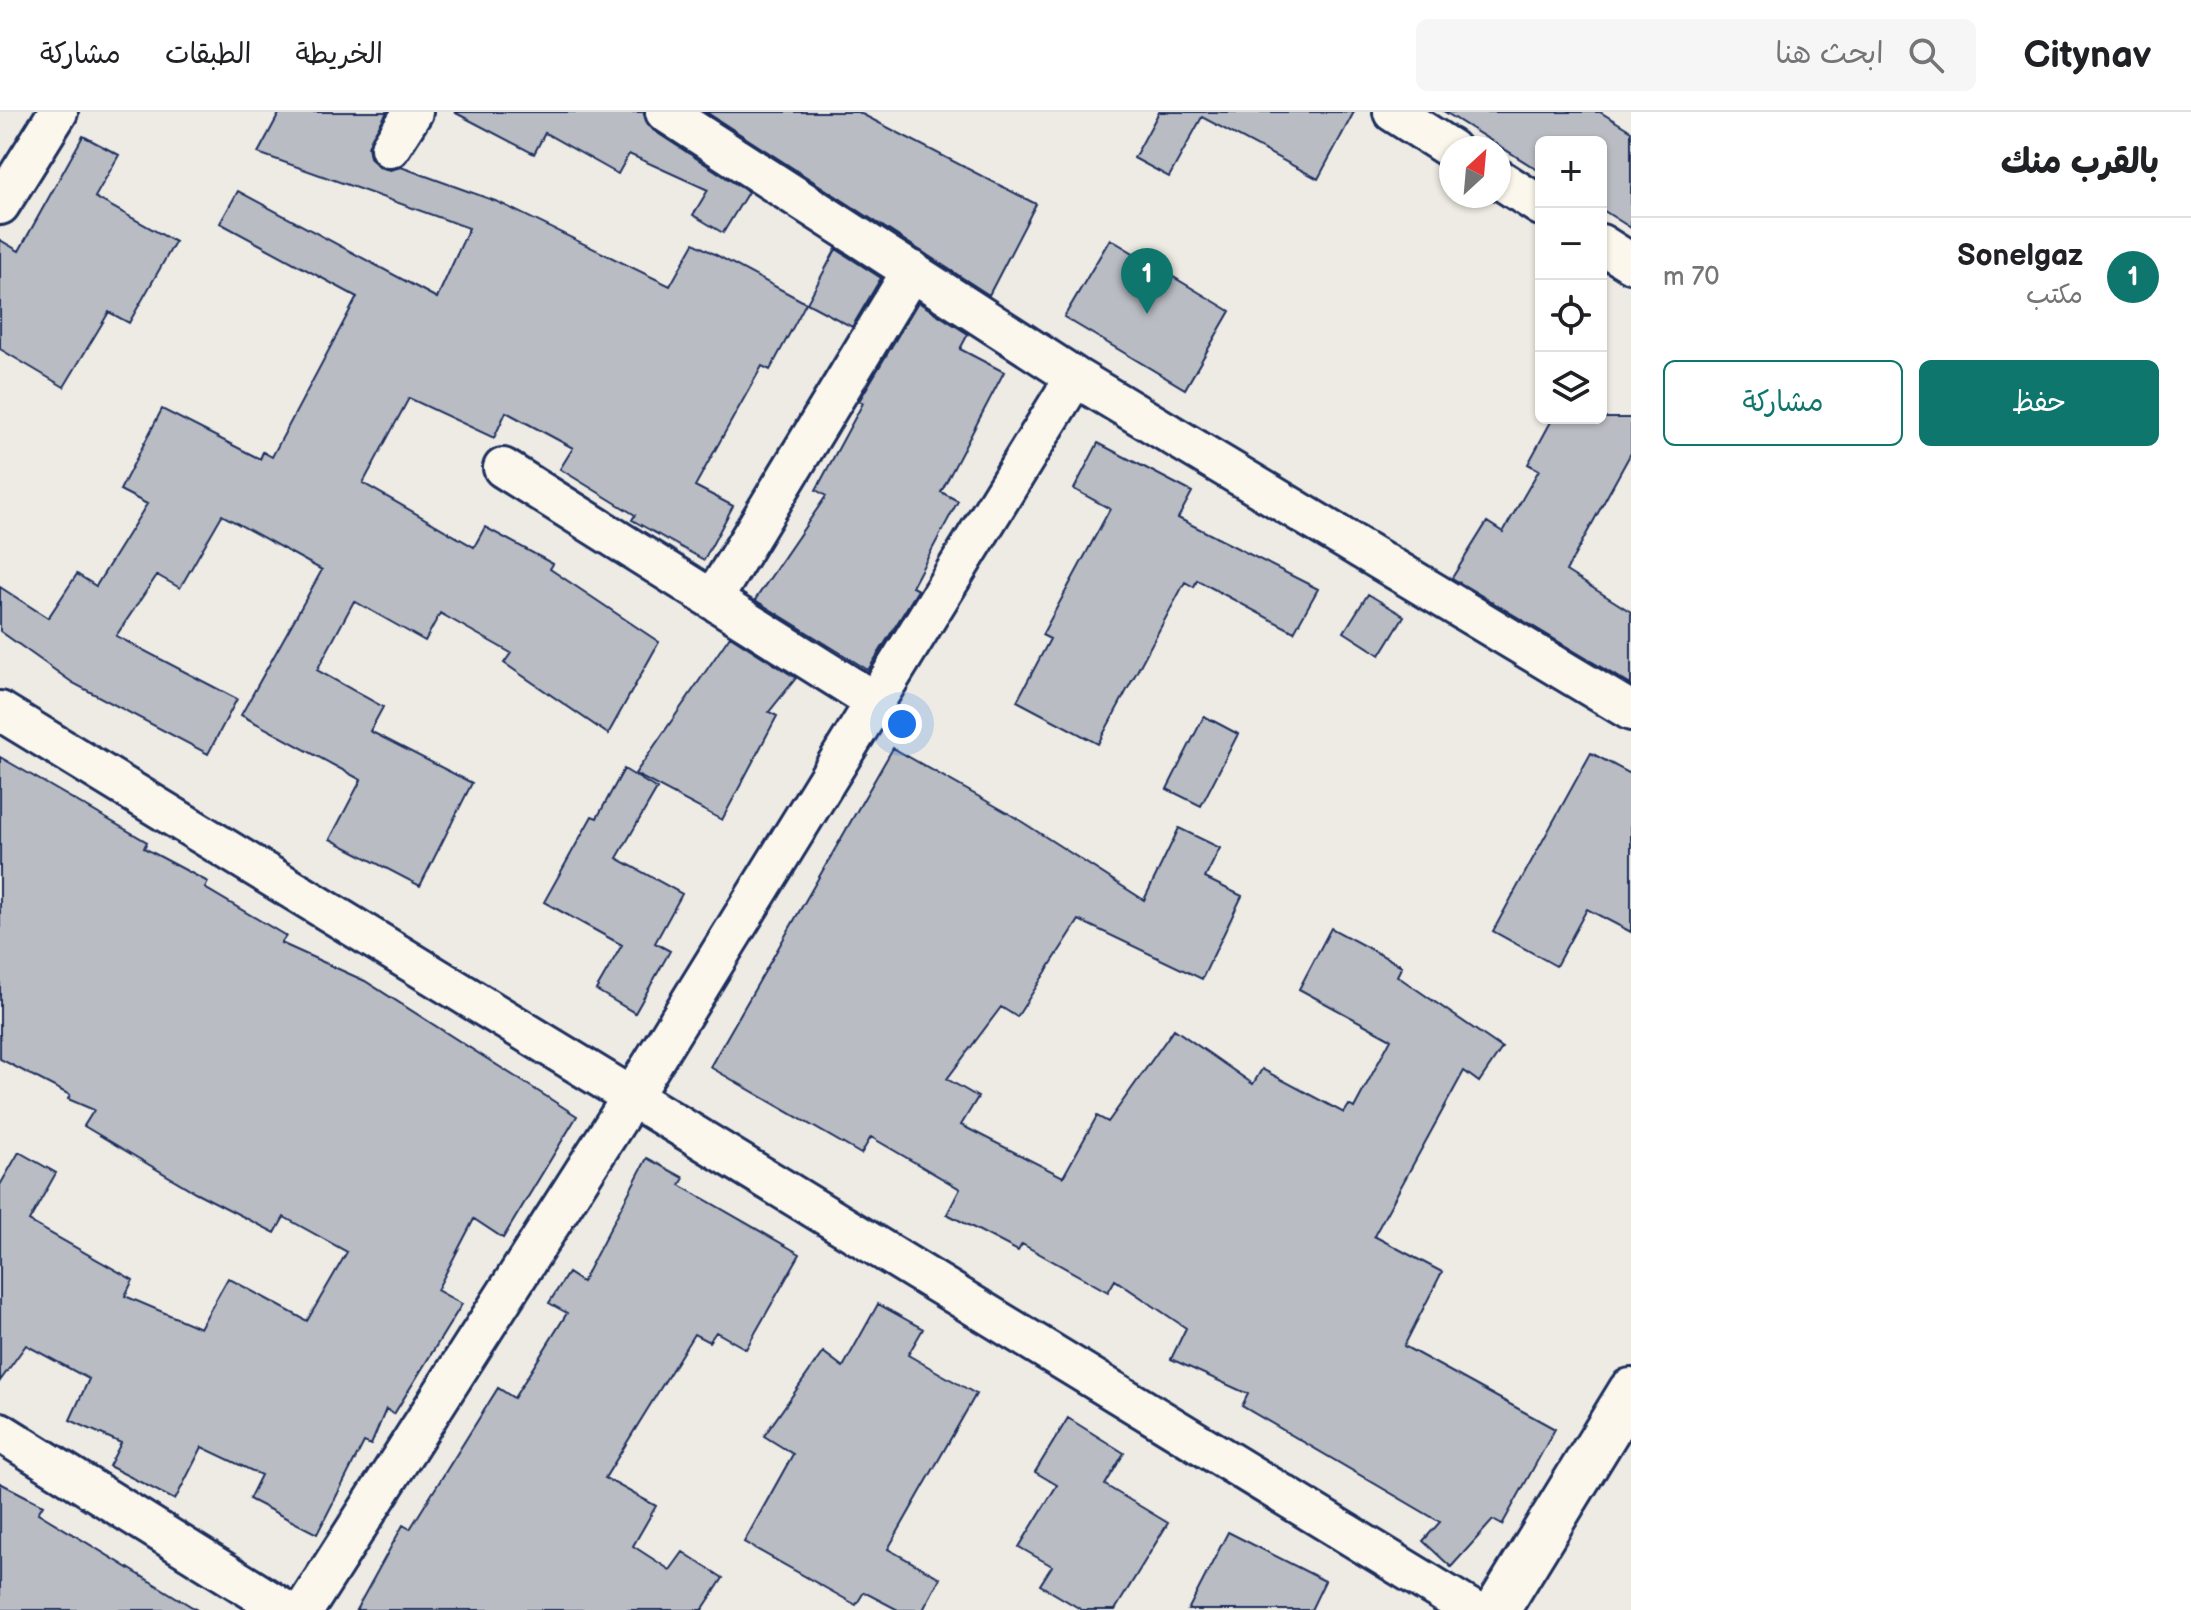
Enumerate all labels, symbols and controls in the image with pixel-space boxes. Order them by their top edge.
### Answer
search box [1416,19,1976,91]
icon: search [1904,33,1948,77]
text: Citynav [2024,33,2151,78]
text: ابحث هنا [1775,36,1884,72]
text: مشاركة [40,38,121,71]
text: الطبقات [165,38,251,71]
text: الخريطة [295,38,383,71]
north arrow [1439,136,1511,208]
map controls [1535,136,1607,424]
button: + [1535,136,1607,208]
text: بالقرب منك [2001,142,2159,183]
button: − [1535,208,1607,280]
text: Sonelgaz [1957,238,2083,274]
pin: 1 [1121,248,1173,314]
text: 70 m [1663,262,1720,293]
text: 1 [2128,262,2138,293]
button: locate [1535,280,1607,352]
text: مكتب [2026,280,2083,311]
button: layers [1535,352,1607,424]
button: مشاركة [1663,360,1903,446]
button: حفظ [1919,360,2159,446]
your location [882,704,922,744]

